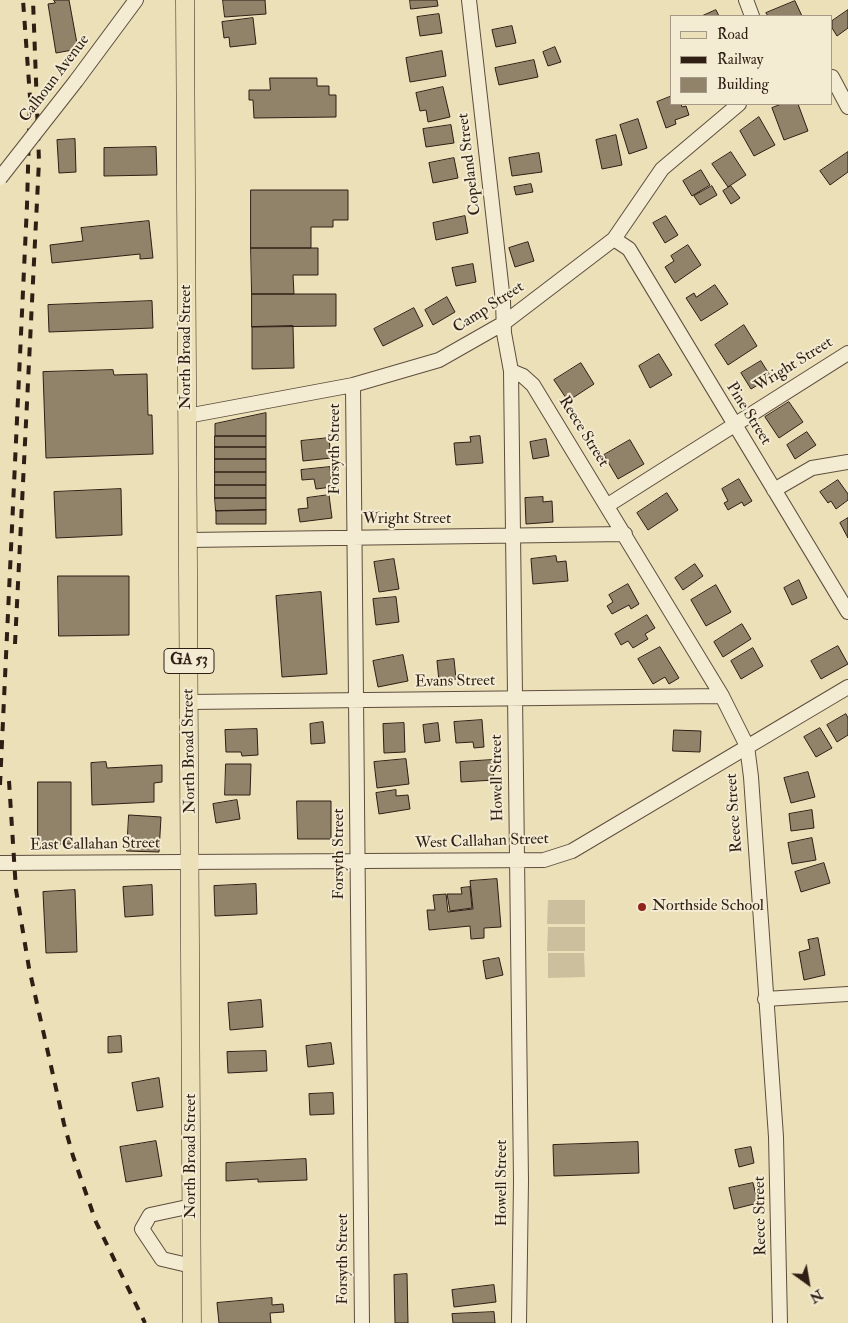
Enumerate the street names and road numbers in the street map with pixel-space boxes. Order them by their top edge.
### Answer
street label: Calhoun Avenue [16,31,94,127]
street label: Copeland Street [454,112,486,216]
street label: Camp Street [450,278,528,338]
street label: North Broad Street [177,285,197,409]
street label: Wright Street [751,333,837,397]
street label: Pine Street [721,379,775,449]
street label: Reece Street [554,393,612,471]
street label: Forsyth Street [326,403,346,495]
street label: Wright Street [363,510,451,530]
road number: GA 53 [164,648,214,674]
street label: Evans Street [415,672,495,692]
street label: North Broad Street [179,688,201,814]
street label: Howell Street [488,734,508,822]
street label: Reece Street [723,773,747,853]
street label: Forsyth Street [330,808,350,900]
street label: West Callahan Street [415,830,549,854]
street label: East Callahan Street [30,834,160,856]
street label: North Broad Street [182,1094,202,1218]
street label: Howell Street [493,1139,513,1227]
street label: Reece Street [751,1176,771,1256]
street label: Forsyth Street [334,1213,354,1305]

